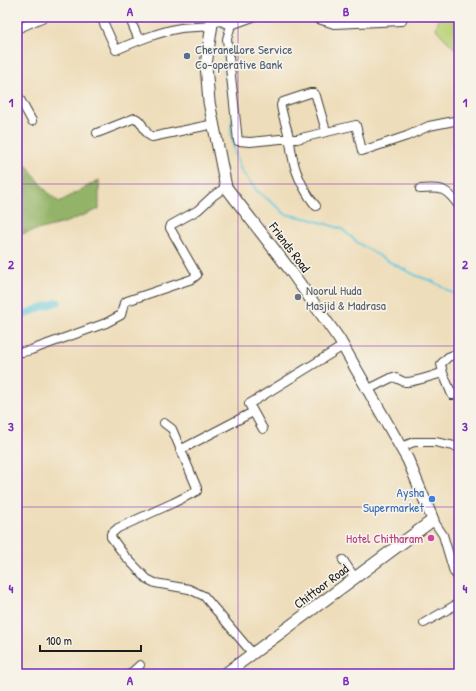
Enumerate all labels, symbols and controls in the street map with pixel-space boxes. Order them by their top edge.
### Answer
text: A [127,2,134,20]
text: B [343,2,350,20]
place label: Cheranellore Service Co-operative Bank [195,40,292,73]
marker: Cheranellore Service Co-operative Bank [182,51,192,61]
text: 1 [9,93,14,111]
text: 1 [463,93,468,111]
street label: Friends Road [265,218,315,276]
text: 2 [8,255,15,273]
text: 2 [462,255,469,273]
place label: Noorul Huda Masjid & Madrasa [306,281,386,314]
marker: Noorul Huda Masjid & Madrasa [293,292,303,302]
text: 3 [8,417,14,435]
text: 3 [462,417,468,435]
place label: Aysha Supermarket [363,483,425,516]
marker: Aysha Supermarket [427,494,437,504]
place label: Hotel Chitharam [346,529,423,547]
marker: Hotel Chitharam [426,533,436,543]
street label: Chittoor Road [290,559,352,613]
text: 4 [9,579,14,597]
text: 4 [463,579,468,597]
scale bar [40,627,141,653]
text: 100 m [46,632,72,649]
text: A [127,671,134,689]
text: B [343,671,350,689]

